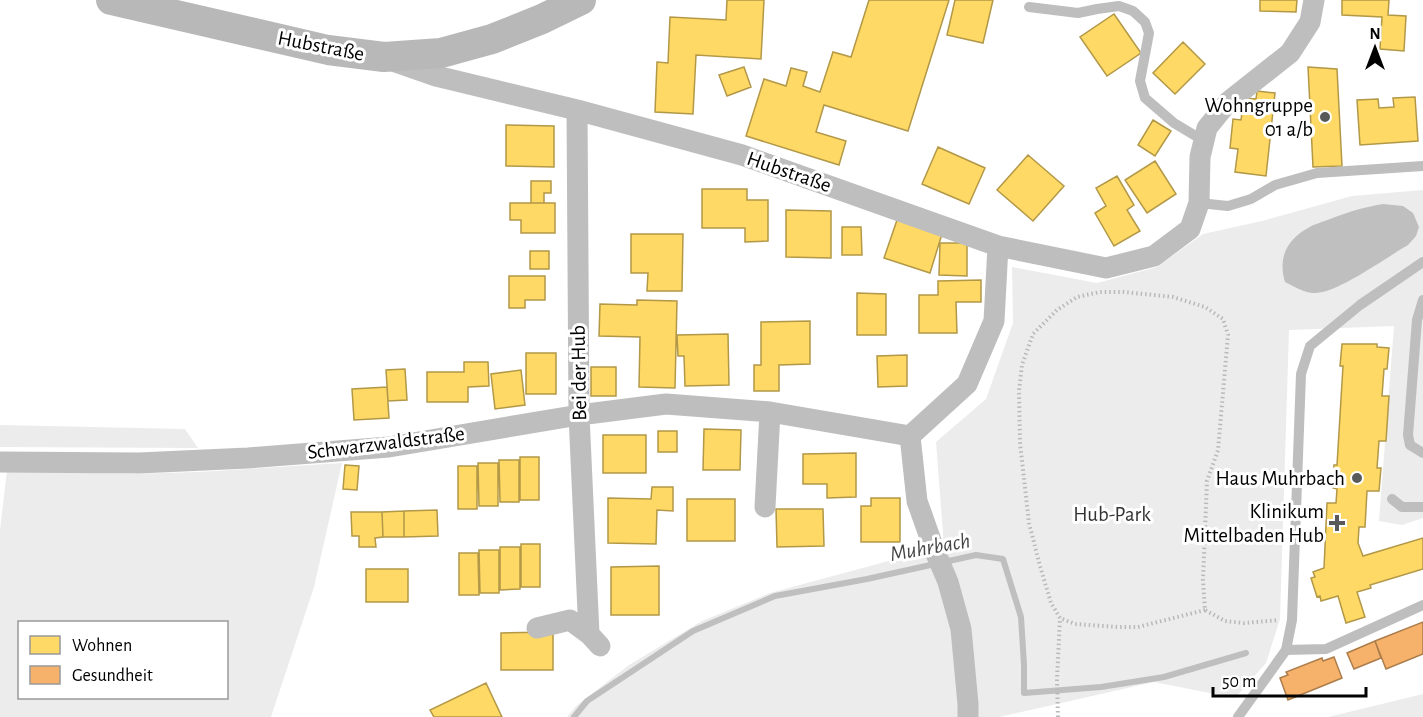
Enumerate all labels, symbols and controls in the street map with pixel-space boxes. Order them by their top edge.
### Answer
north arrow [1345,18,1405,78]
text: N [1369,26,1381,42]
street label: Hubstraße [276,27,366,65]
place label: Wohngruppe 01 a/b [1205,95,1313,140]
marker: Wohngruppe 01 a/b [1318,110,1332,124]
street label: Hubstraße [744,148,834,196]
street label: Bei der Hub [568,325,590,421]
street label: Schwarzwaldstraße [306,423,466,463]
place label: Haus Muhrbach [1216,468,1345,489]
marker: Haus Muhrbach [1350,471,1364,485]
place label: Klinikum Mittelbaden Hub [1183,501,1324,546]
park label: Hub-Park [1073,504,1151,525]
marker: Klinikum Mittelbaden Hub [1328,514,1346,532]
water label: Muhrbach [888,529,972,565]
legend [18,621,228,699]
text: Wohnen [72,637,132,655]
scale bar [1213,660,1366,698]
text: Gesundheit [72,667,153,685]
text: 50 m [1222,673,1256,691]

